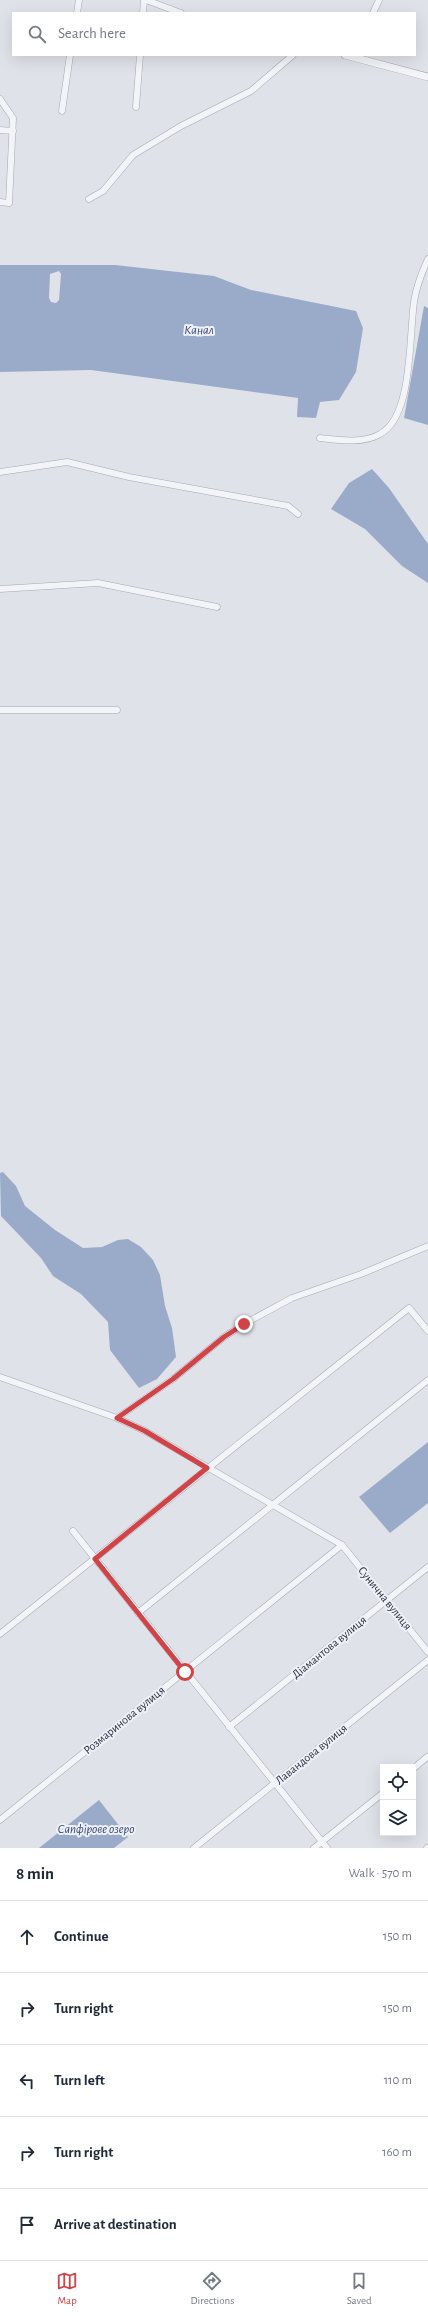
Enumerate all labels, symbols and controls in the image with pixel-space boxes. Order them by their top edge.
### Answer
search box [12,12,416,56]
icon: search [26,23,48,45]
text: Search here [58,26,126,41]
water label: Канал [184,324,214,337]
route end [235,1315,253,1333]
street label: Сунична вулиця [355,1564,414,1633]
street label: Діамантова вулиця [289,1613,369,1681]
route start [176,1663,194,1681]
street label: Розмаринова вулиця [81,1684,168,1757]
street label: Лавандова вулиця [273,1721,350,1787]
map controls [380,1764,416,1836]
button: locate [380,1764,416,1800]
button: layers [380,1800,416,1836]
water label: Сапфірове озеро [58,1823,134,1836]
text: 8 min [16,1865,54,1882]
text: Walk · 570 m [348,1867,412,1880]
icon: ahead [16,1926,38,1948]
text: Continue [54,1929,109,1944]
text: 150 m [383,1930,412,1943]
icon: right [16,1998,38,2020]
text: Turn right [54,2001,113,2016]
text: 150 m [383,2002,412,2015]
icon: left [16,2070,38,2092]
text: Turn left [54,2073,105,2088]
text: 110 m [384,2074,412,2087]
icon: right [16,2142,38,2164]
text: Turn right [54,2145,113,2160]
text: 160 m [382,2146,412,2159]
icon: arrive [16,2214,38,2236]
text: Arrive at destination [54,2217,177,2232]
tab: Map [56,2270,78,2307]
tab: Directions [190,2270,234,2307]
tab: Saved [347,2270,372,2307]

